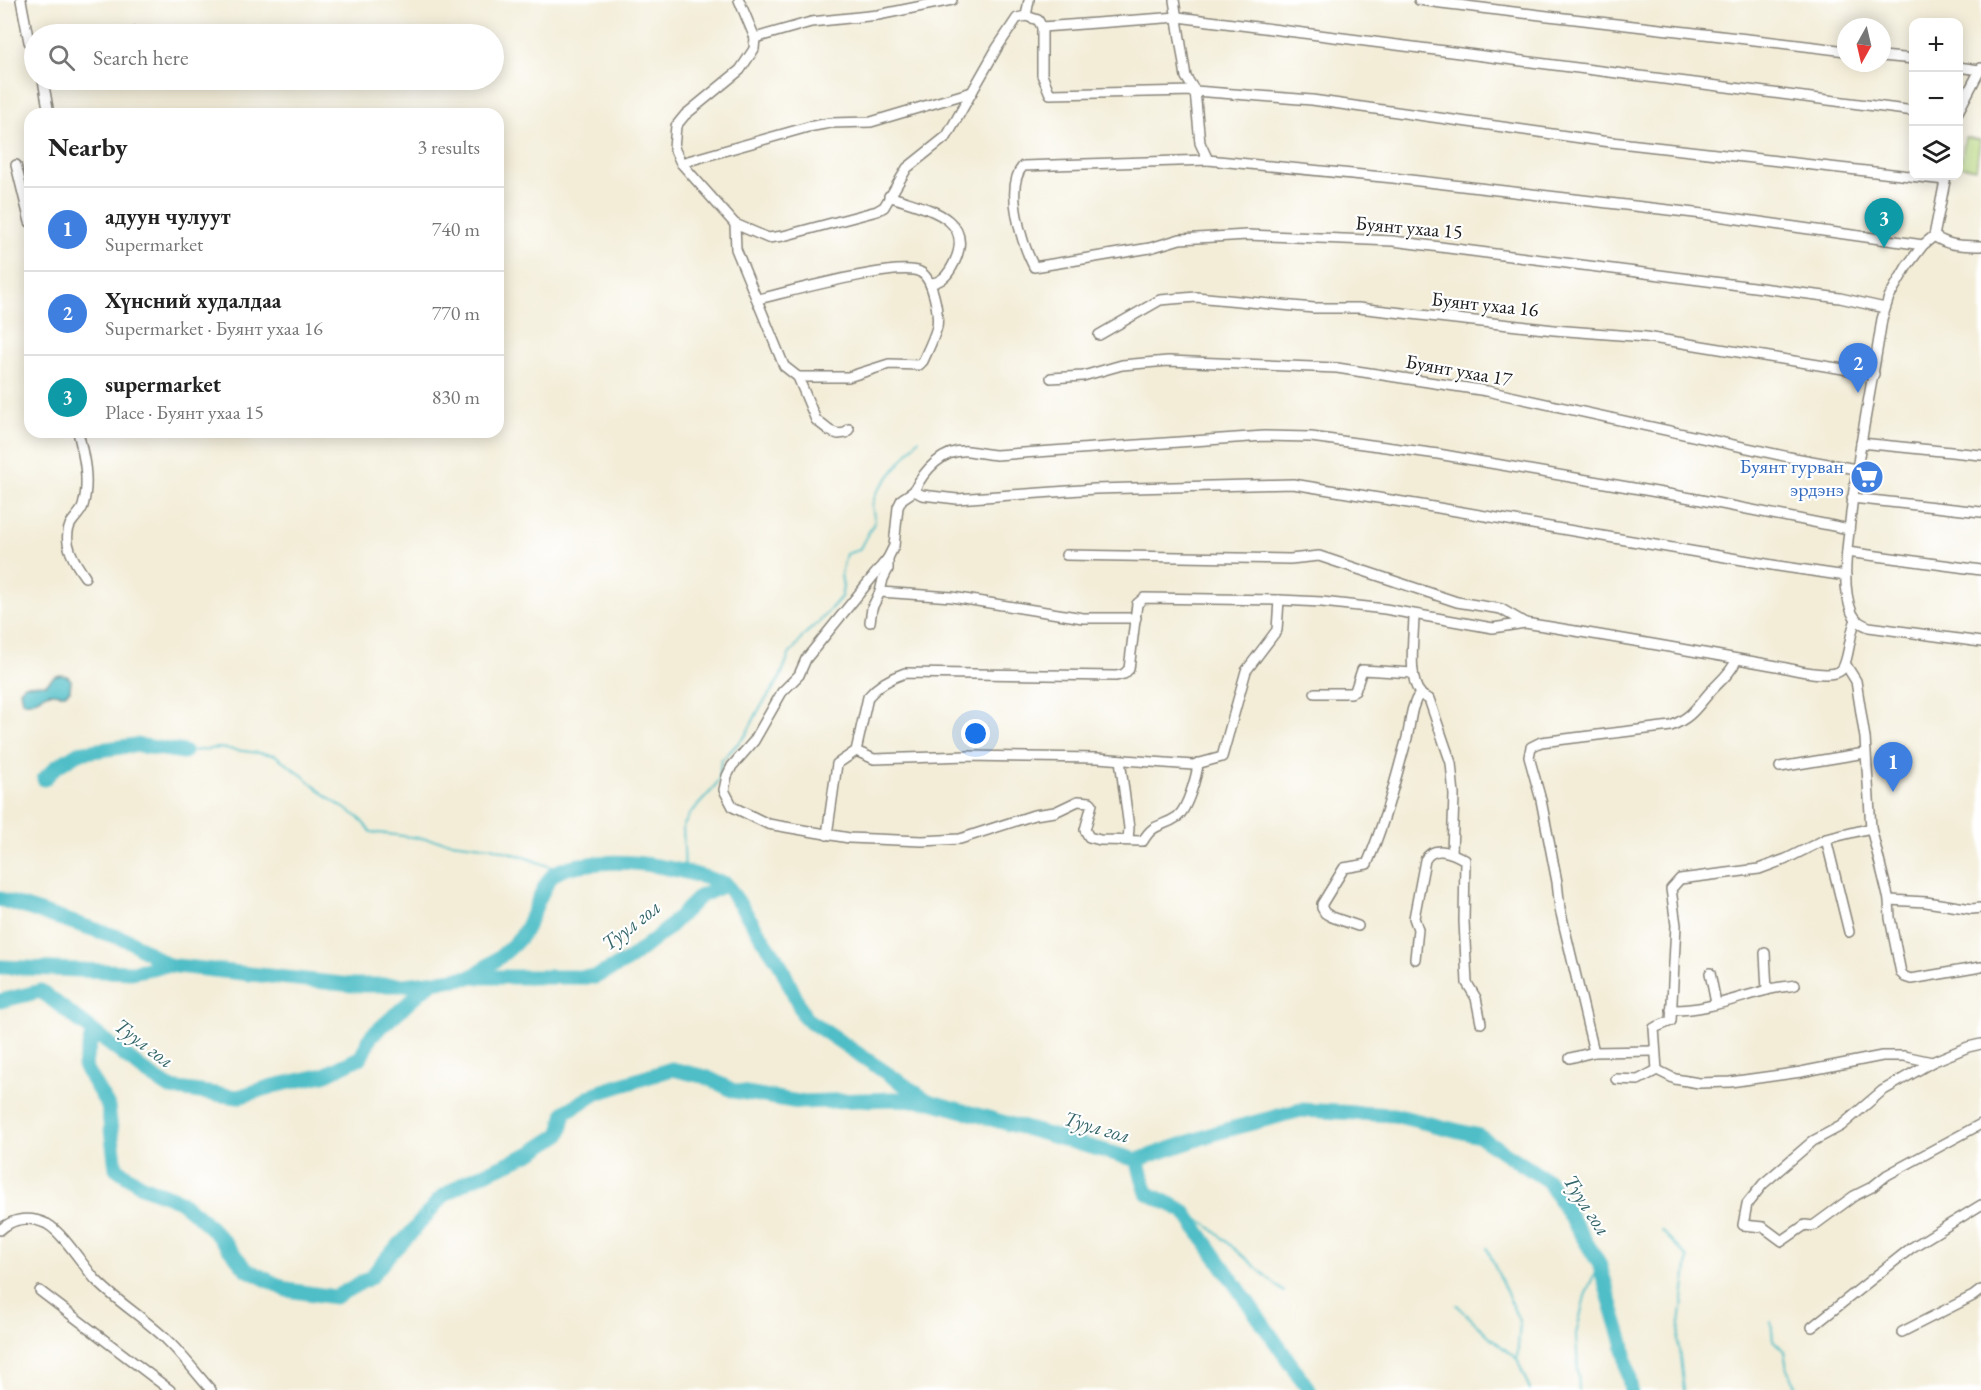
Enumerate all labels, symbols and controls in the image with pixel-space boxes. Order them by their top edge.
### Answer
north arrow [1837,18,1891,72]
map controls [1909,18,1963,180]
button: + [1909,18,1963,72]
search box [24,24,504,90]
icon: search [45,41,78,74]
text: Search here [93,43,188,72]
button: − [1909,72,1963,126]
button: layers [1909,126,1963,180]
text: Nearby [48,130,128,164]
text: 3 results [417,134,480,160]
pin: 3 [1864,198,1904,248]
text: адуун чулуут [105,202,231,231]
street label: Буянт ухаа 15 [1354,209,1464,245]
text: 1 [62,216,73,242]
text: 740 m [432,216,480,242]
text: Supermarket [105,231,203,257]
street label: Буянт ухаа 16 [1430,285,1540,323]
text: Хүнсний худалдаа [105,286,281,315]
text: 2 [62,300,73,326]
text: 770 m [432,300,480,326]
text: Supermarket · Буянт ухаа 16 [105,315,323,341]
pin: 2 [1838,344,1878,393]
street label: Буянт ухаа 17 [1404,348,1515,392]
text: supermarket [105,370,221,399]
text: 3 [62,384,73,410]
text: 830 m [432,384,480,410]
text: Place · Буянт ухаа 15 [105,399,264,425]
place label: Буянт гурван эрдэнэ [1740,453,1844,502]
supermarket icon: Буянт гурван эрдэнэ [1849,459,1885,495]
your location [961,719,990,748]
pin: 1 [1874,742,1912,792]
water label: Туул гол [596,893,666,956]
water label: Туул гол [109,1011,180,1074]
water label: Туул гол [1061,1104,1133,1149]
water label: Туул гол [1558,1169,1617,1241]

